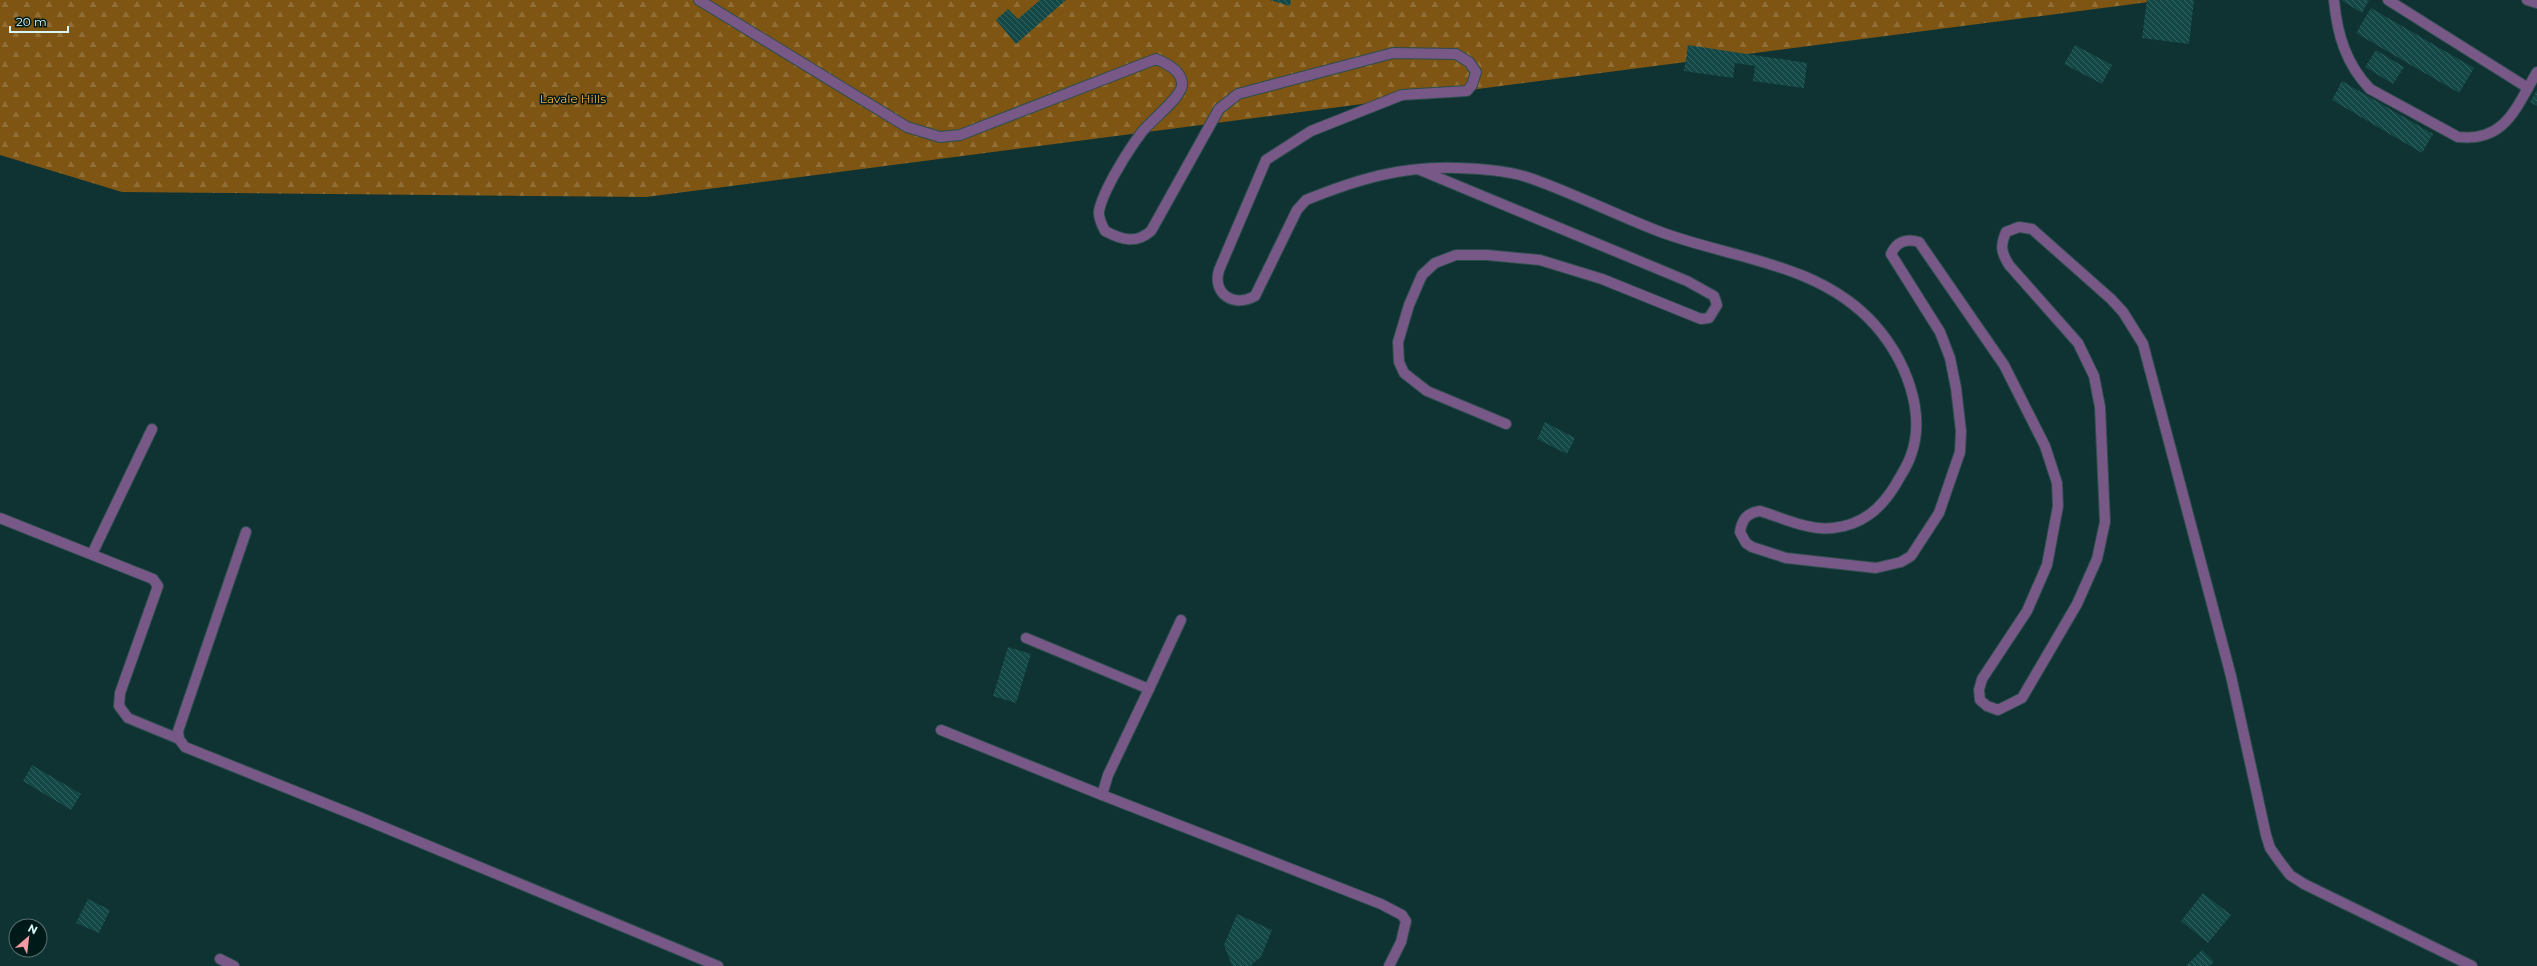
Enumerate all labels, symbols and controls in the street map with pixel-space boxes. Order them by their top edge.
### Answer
scale bar [10,8,68,34]
text: 20 m [16,14,47,29]
park label: Lavale Hills [540,91,606,106]
north arrow [8,918,48,958]
text: N [25,921,40,937]

